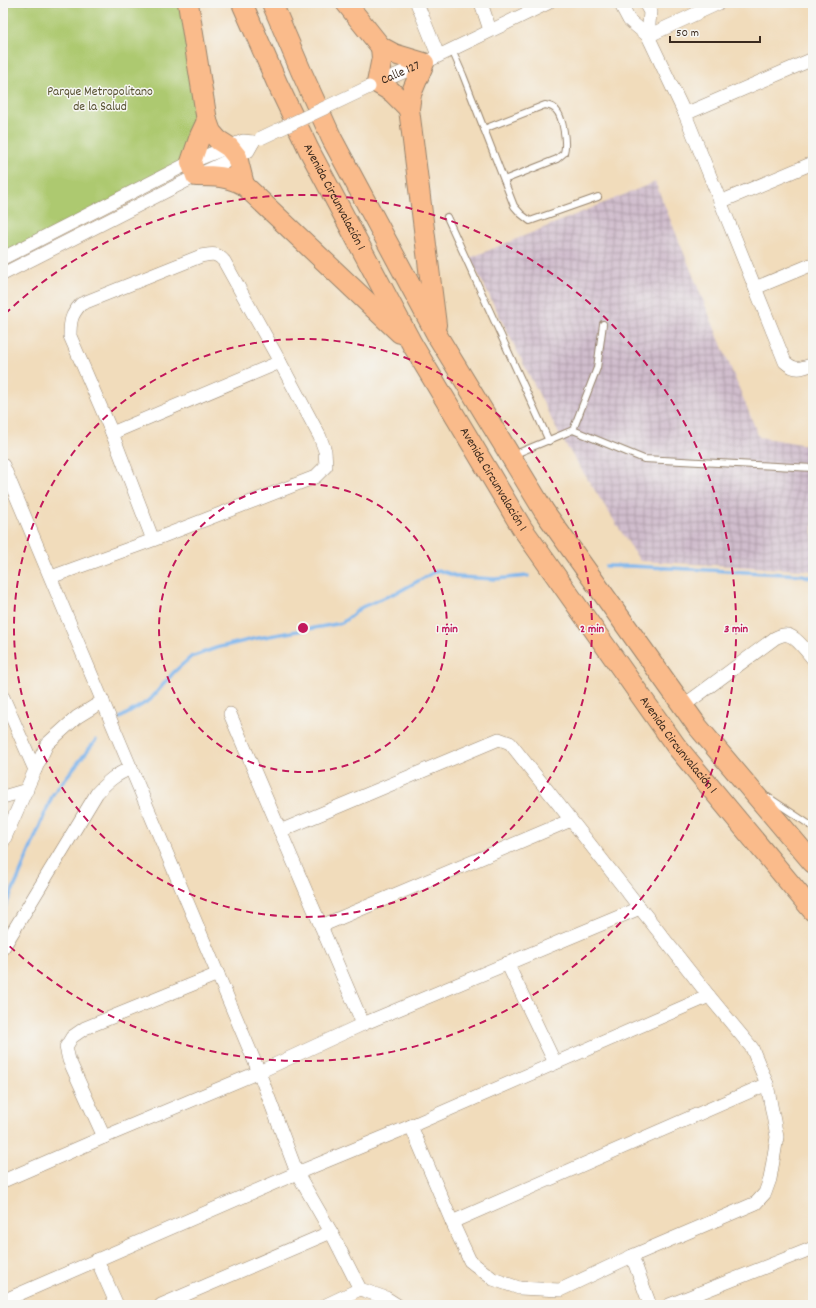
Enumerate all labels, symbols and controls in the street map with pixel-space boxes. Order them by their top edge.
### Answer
scale bar [670,18,760,44]
text: 50 m [676,25,699,42]
street label: Calle 127 [378,56,423,90]
park label: Parque Metropolitano de la Salud [47,83,153,117]
street label: Avenida Circunvalación 1 [298,141,370,254]
street label: Avenida Circunvalación 1 [454,424,531,536]
centre of rings [296,621,310,635]
text: 1 min [436,621,458,638]
text: 2 min [580,621,604,638]
text: 3 min [724,621,748,638]
street label: Avenida Circunvalación 1 [634,693,721,798]

